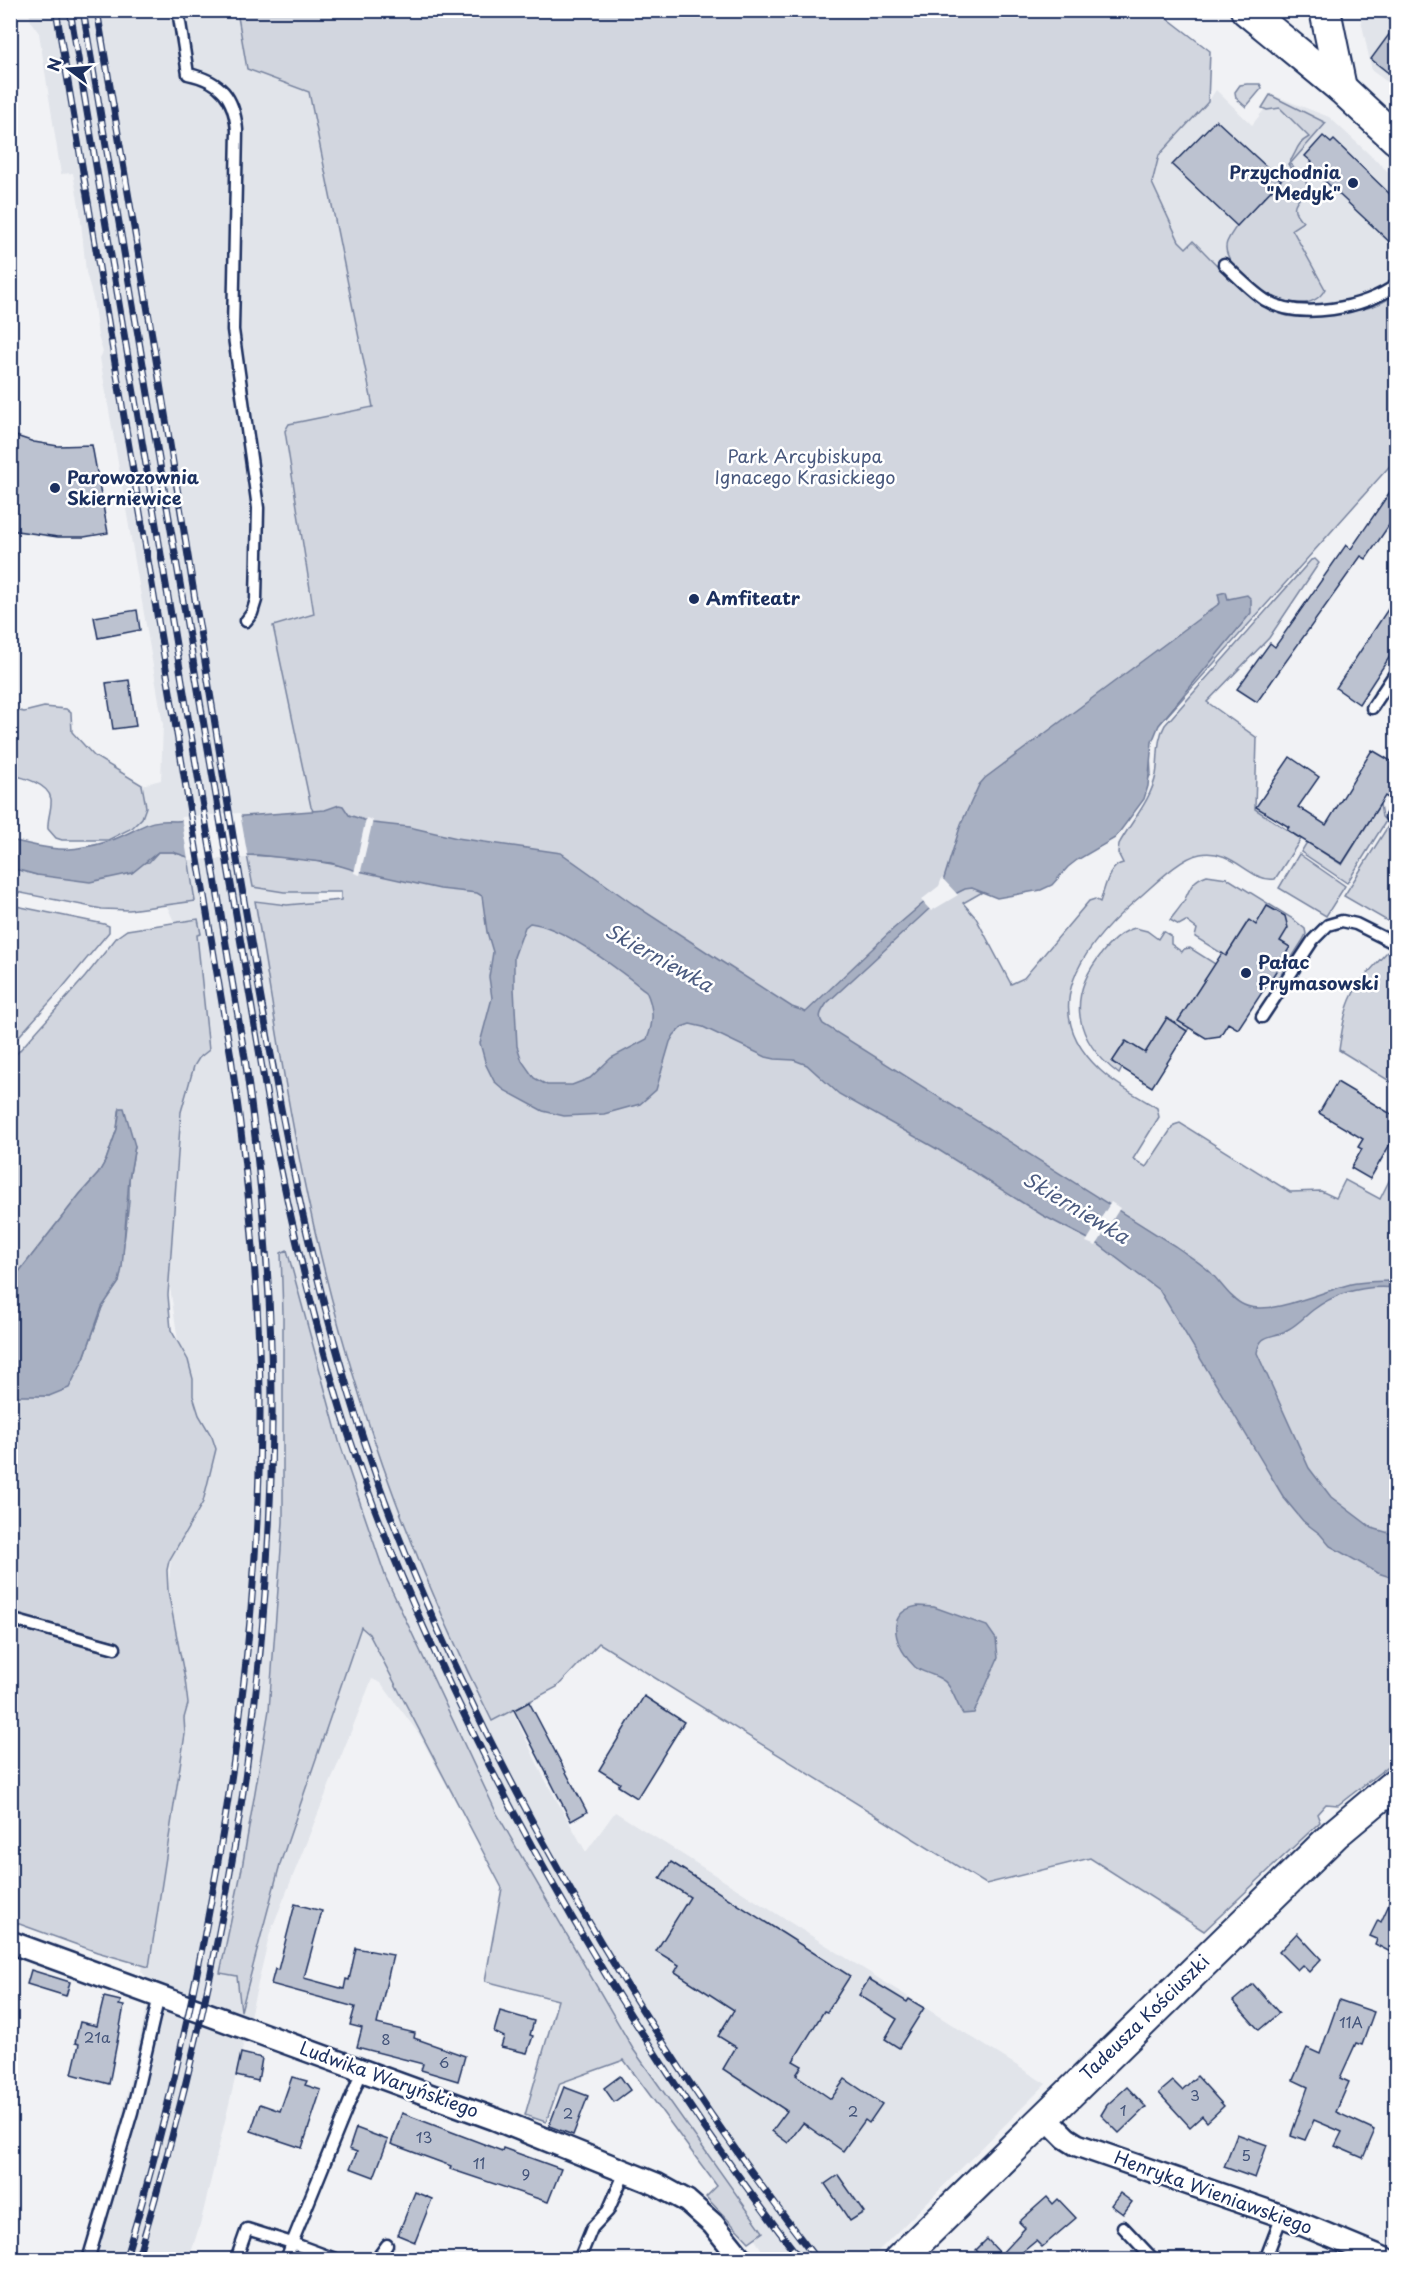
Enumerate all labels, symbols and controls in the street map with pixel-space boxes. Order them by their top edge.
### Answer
north arrow [39,39,99,99]
text: N [40,55,67,74]
place label: Przychodnia "Medyk" [1229,158,1342,206]
marker: Przychodnia "Medyk" [1346,176,1360,190]
park label: Park Arcybiskupa Ignacego Krasickiego [714,442,896,490]
place label: Parowozownia Skierniewice [67,463,200,511]
marker: Parowozownia Skierniewice [48,481,62,495]
place label: Amfiteatr [706,584,801,611]
marker: Amfiteatr [687,592,701,606]
water label: Skierniewka [600,915,719,999]
place label: Pałac Prymasowski [1258,948,1379,996]
marker: Pałac Prymasowski [1239,966,1253,980]
water label: Skierniewka [1018,1164,1136,1251]
street label: Tadeusza Kościuszki [1073,1948,1215,2086]
house number: 11A [1339,2010,1363,2033]
house number: 21a [84,2025,111,2048]
house number: 8 [381,2027,391,2050]
street label: Ludwika Waryńskiego [296,2034,483,2124]
house number: 6 [439,2050,449,2073]
house number: 3 [1190,2083,1200,2106]
house number: 1 [1120,2098,1126,2121]
house number: 2 [848,2099,858,2122]
house number: 2 [563,2101,573,2124]
house number: 13 [416,2125,432,2148]
street label: Henryka Wieniawskiego [1111,2143,1316,2240]
house number: 5 [1241,2143,1251,2166]
house number: 11 [473,2151,485,2174]
house number: 9 [522,2162,530,2185]

